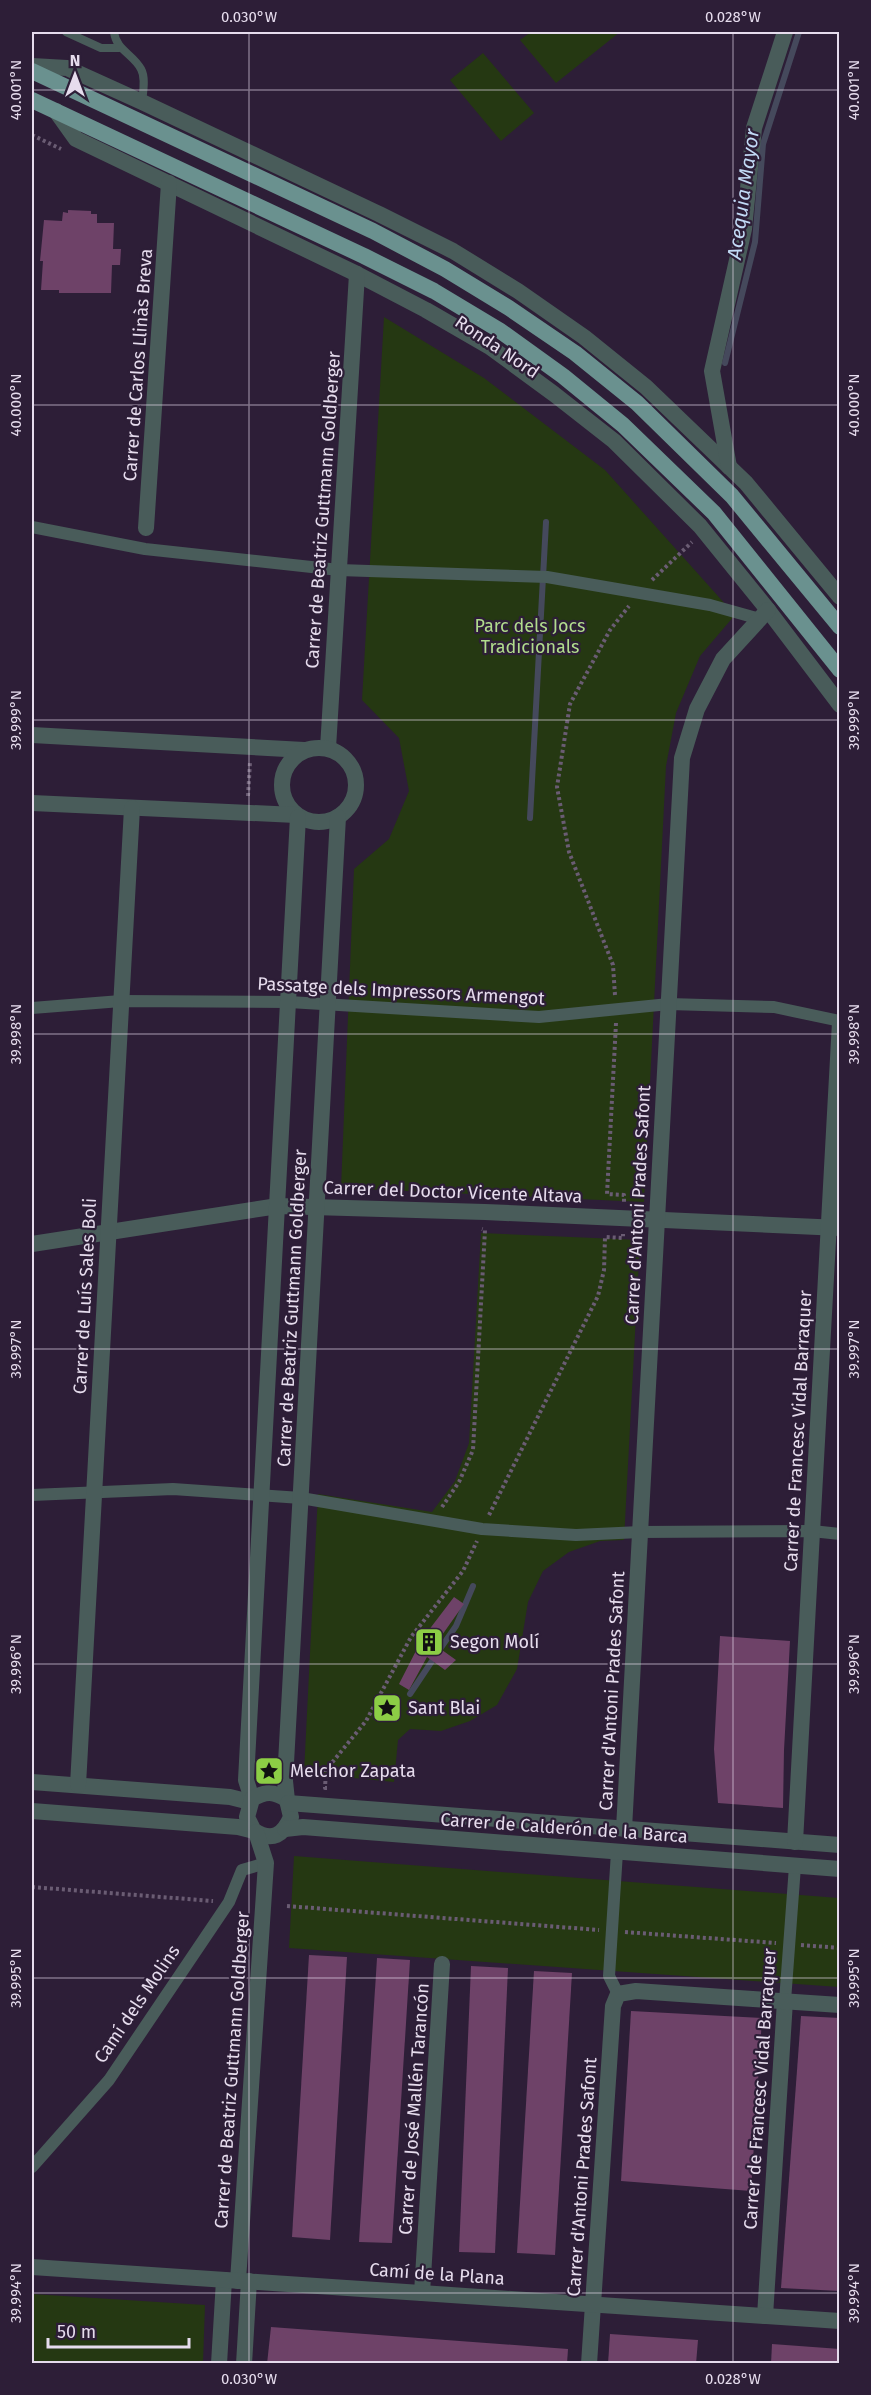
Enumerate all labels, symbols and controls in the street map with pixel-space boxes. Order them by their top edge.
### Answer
text: 0.030°W [221,8,278,26]
text: 0.028°W [705,8,762,26]
north arrow [45,45,105,105]
text: N [70,51,80,70]
text: 40.001°N [7,60,25,120]
text: 40.001°N [845,60,863,120]
water label: Acequia Mayor [722,126,764,262]
street label: Carrer de Carlos Llinàs Breva [119,248,157,482]
street label: Ronda Nord [451,311,543,383]
street label: Carrer de Beatriz Guttmann Goldberger [301,350,345,669]
text: 40.000°N [7,374,25,436]
text: 40.000°N [845,374,863,436]
park label: Parc dels Jocs Tradicionals [474,615,586,658]
text: 39.999°N [7,690,25,750]
text: 39.999°N [845,690,863,750]
street label: Passatge dels Impressors Armengot [257,972,546,1010]
text: 39.998°N [7,1004,25,1064]
text: 39.998°N [845,1004,863,1064]
street label: Carrer d'Antoni Prades Safont [621,1084,655,1325]
street label: Carrer de Beatriz Guttmann Goldberger [273,1149,311,1467]
street label: Carrer del Doctor Vicente Altava [323,1176,583,1208]
street label: Carrer de Luís Sales Boli [69,1197,101,1395]
street label: Carrer de Francesc Vidal Barraquer [780,1290,816,1572]
text: 39.997°N [7,1320,25,1378]
text: 39.997°N [845,1320,863,1378]
street label: Carrer d'Antoni Prades Safont [595,1570,629,1811]
building icon: Segon Molí [413,1626,445,1658]
place label: Segon Molí [450,1631,539,1653]
text: 39.996°N [7,1634,25,1694]
text: 39.996°N [845,1634,863,1694]
place icon: Sant Blai [371,1692,403,1724]
place label: Sant Blai [408,1697,480,1719]
place icon: Melchor Zapata [253,1755,285,1787]
place label: Melchor Zapata [290,1760,416,1782]
street label: Carrer de Calderón de la Barca [440,1808,688,1848]
street label: Carrer de Beatriz Guttmann Goldberger [210,1910,254,2229]
street label: Camí dels Molins [89,1941,185,2067]
text: 39.995°N [7,1948,25,2008]
street label: Carrer de Francesc Vidal Barraquer [739,1948,781,2230]
text: 39.995°N [845,1948,863,2008]
street label: Carrer de José Mallén Tarancón [394,1982,434,2236]
street label: Carrer d'Antoni Prades Safont [563,2056,601,2297]
street label: Camí de la Plana [369,2258,505,2290]
text: 39.994°N [7,2263,25,2323]
text: 39.994°N [845,2263,863,2323]
scale bar [48,2311,189,2349]
text: 50 m [57,2321,96,2343]
text: 0.030°W [221,2370,278,2388]
text: 0.028°W [705,2370,762,2388]

